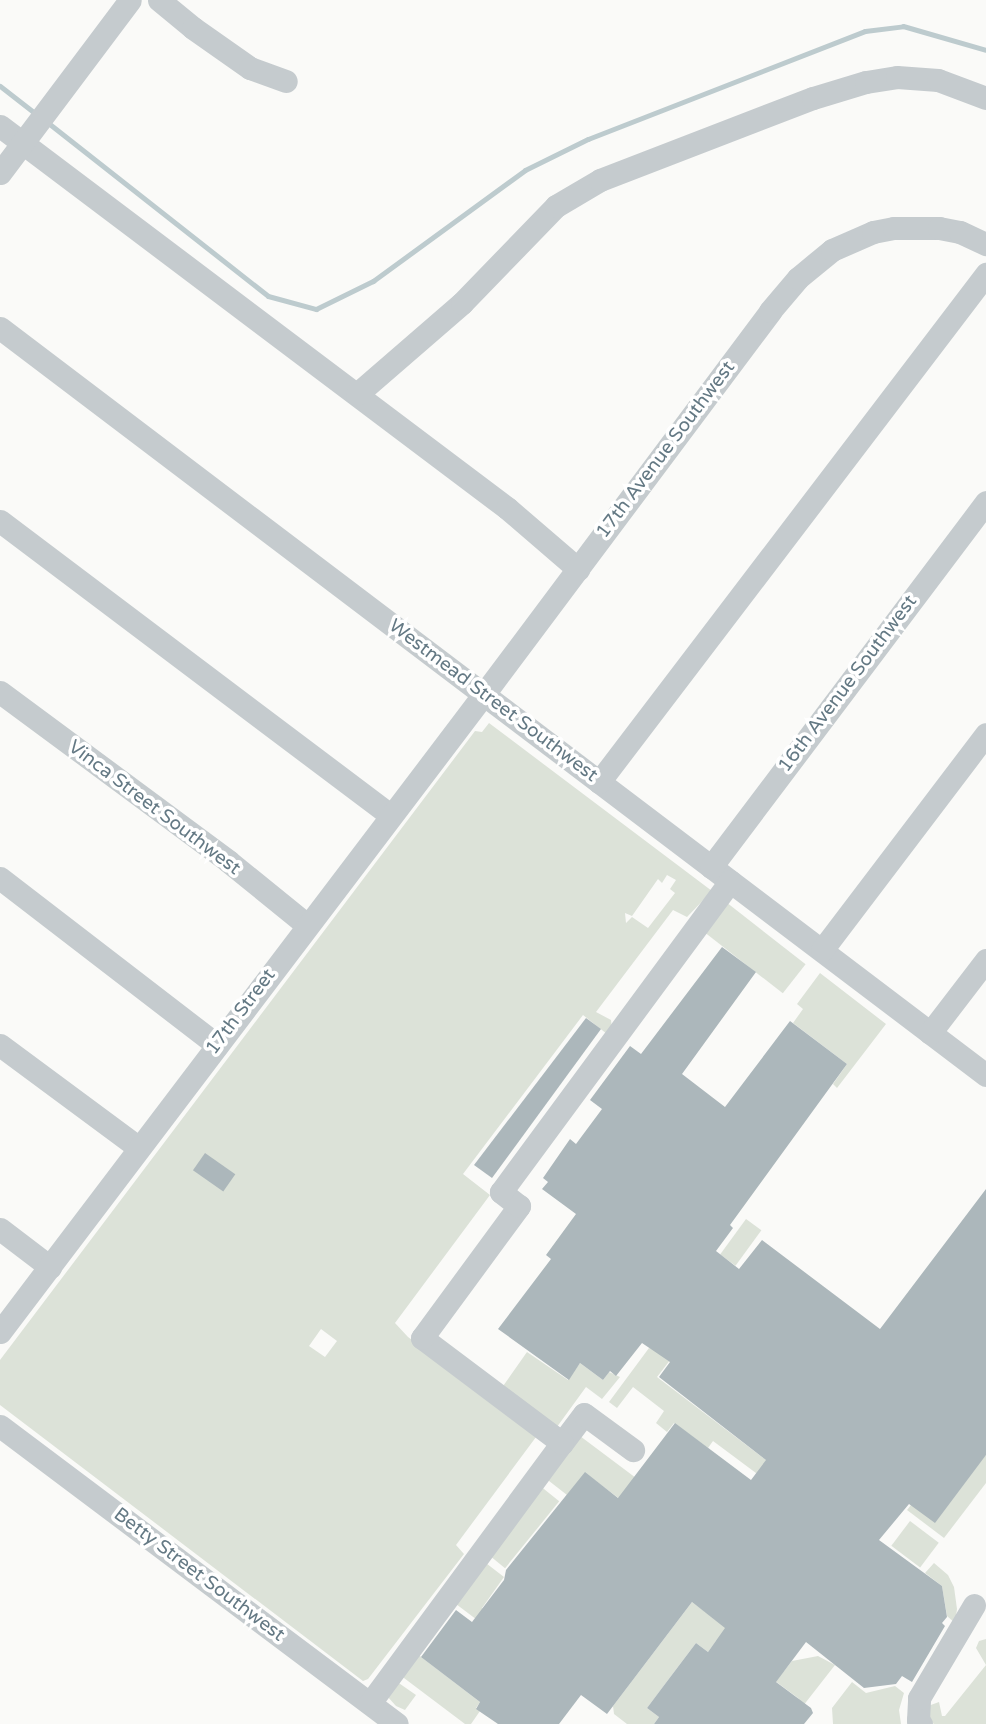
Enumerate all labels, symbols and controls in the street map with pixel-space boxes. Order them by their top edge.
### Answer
street label: 17th Avenue Southwest [592,357,740,543]
street label: 16th Avenue Southwest [774,591,922,777]
street label: Westmead Street Southwest [384,615,602,787]
street label: Vinca Street Southwest [63,736,245,880]
street label: 17th Street [201,964,281,1060]
street label: Betty Street Southwest [109,1503,289,1647]

